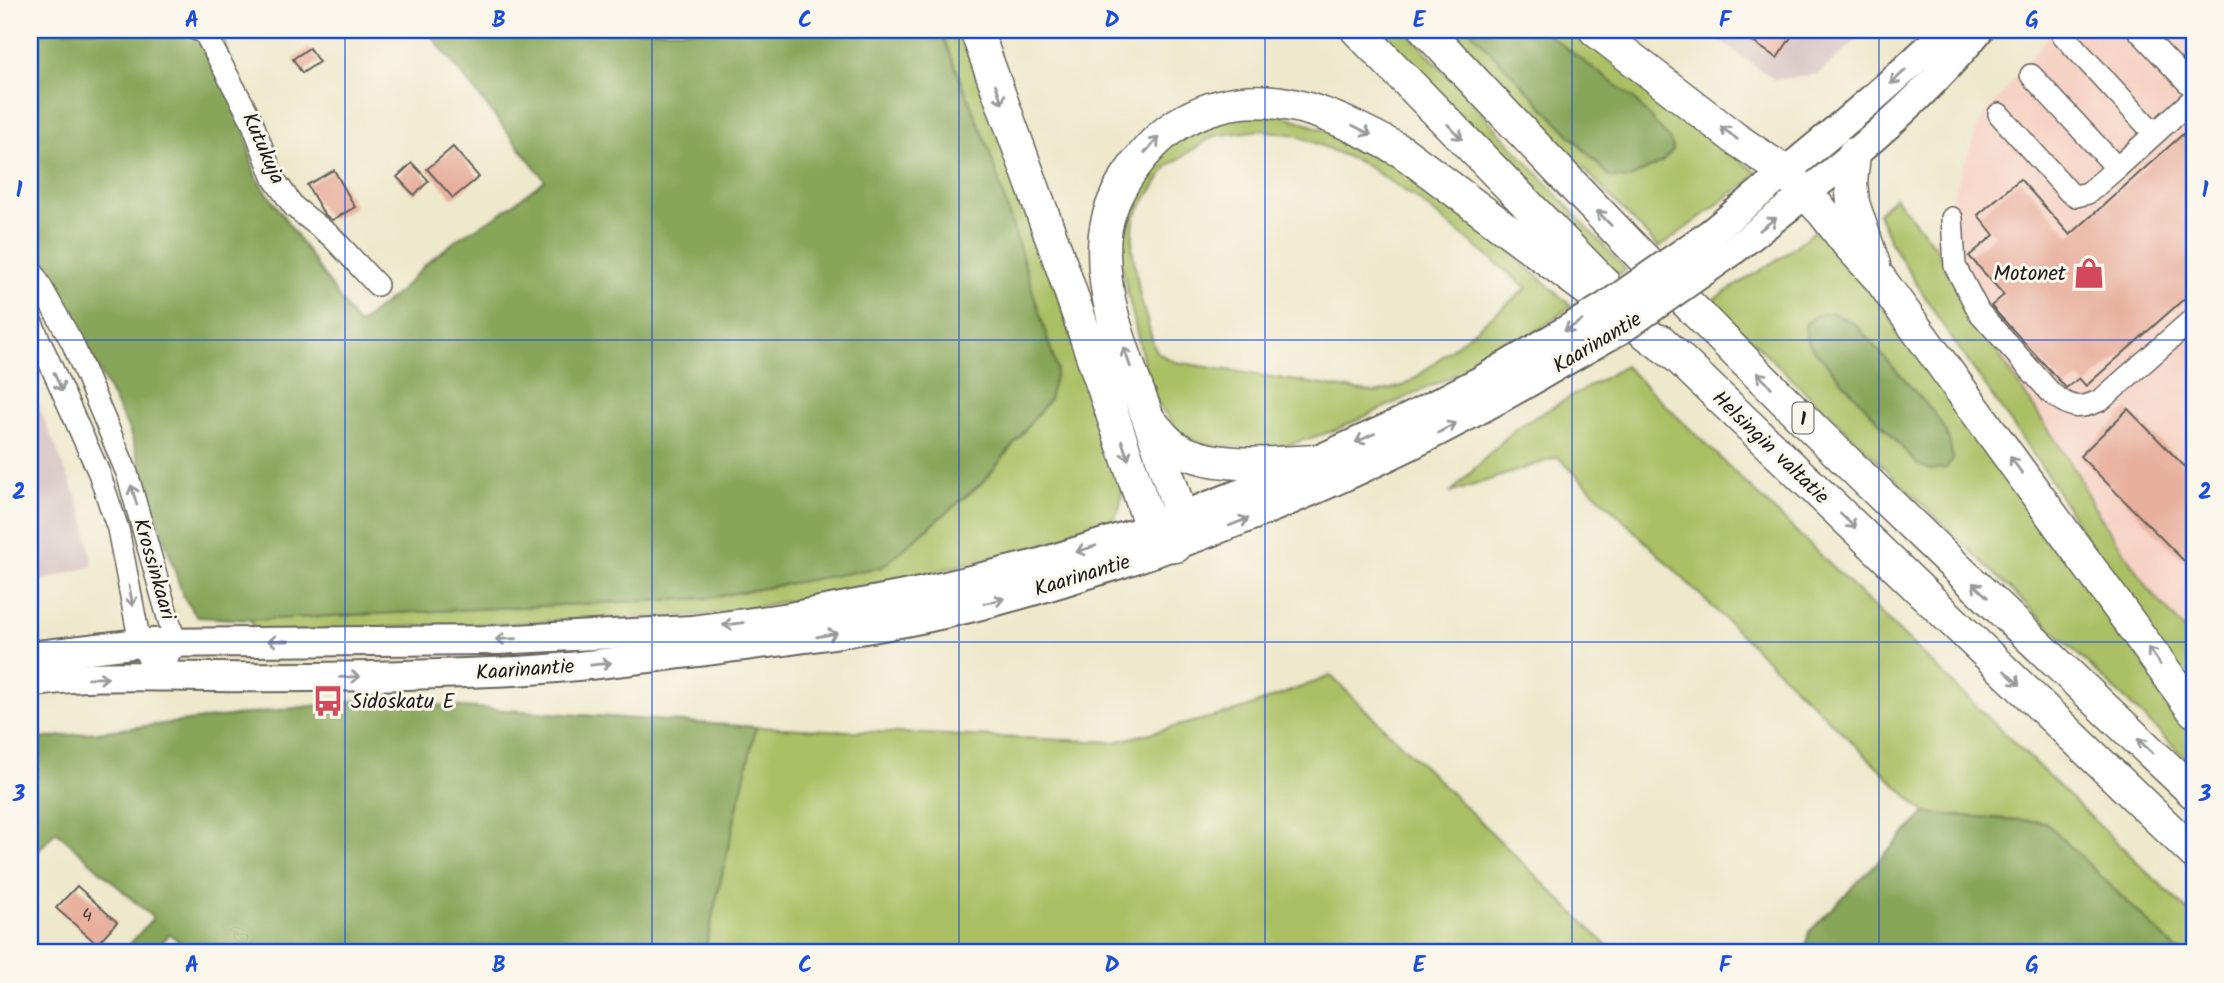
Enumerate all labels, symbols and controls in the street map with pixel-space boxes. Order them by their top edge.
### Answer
text: A [185,3,199,39]
text: B [492,3,506,39]
text: C [798,3,812,39]
text: D [1104,3,1120,39]
text: E [1413,3,1427,39]
text: F [1719,3,1733,39]
text: G [2025,3,2039,39]
one-way arrow [1889,69,1907,85]
one-way arrow [993,83,1006,105]
street label: Kutukuja [232,107,293,190]
one-way arrow [1351,123,1372,137]
one-way arrow [1447,123,1464,140]
one-way arrow [1720,126,1739,141]
one-way arrow [1144,136,1160,154]
text: 1 [16,173,23,209]
text: 1 [2202,173,2209,209]
one-way arrow [1596,210,1613,227]
one-way arrow [1758,216,1776,231]
shop icon: Motonet [2072,256,2106,290]
place label: Motonet [1994,258,2067,291]
street label: Kaarinantie [1547,303,1649,383]
one-way arrow [1563,319,1583,333]
one-way arrow [1120,346,1132,368]
one-way arrow [51,371,65,392]
one-way arrow [1756,371,1773,388]
street label: Helsingin valtatie [1704,383,1837,513]
road number: 1 [1792,402,1814,434]
one-way arrow [1436,421,1456,435]
one-way arrow [1355,432,1376,445]
one-way arrow [1119,439,1132,461]
one-way arrow [2009,455,2024,474]
text: 2 [12,475,26,511]
text: 2 [2198,475,2212,511]
one-way arrow [126,485,139,507]
one-way arrow [1839,512,1856,529]
one-way arrow [1228,514,1250,527]
street label: Krossinkaari [123,515,184,625]
one-way arrow [1075,543,1097,556]
street label: Kaarinantie [1030,546,1135,607]
one-way arrow [1972,581,1989,598]
one-way arrow [125,584,139,607]
one-way arrow [982,594,1005,607]
one-way arrow [722,618,744,631]
one-way arrow [815,628,838,642]
one-way arrow [494,633,517,646]
one-way arrow [267,634,290,648]
one-way arrow [2147,647,2162,665]
street label: Kaarinantie [475,651,576,690]
one-way arrow [589,657,612,670]
one-way arrow [338,670,361,683]
one-way arrow [2003,670,2020,687]
one-way arrow [86,671,109,684]
bus stop icon: Sidoskatu E [311,684,345,718]
place label: Sidoskatu E [351,686,455,719]
one-way arrow [2137,738,2154,755]
text: 3 [12,777,26,813]
text: 3 [2198,777,2212,813]
house number: 4 [82,902,92,931]
text: A [185,948,199,983]
text: B [492,948,506,983]
text: C [798,948,812,983]
text: D [1104,948,1120,983]
text: E [1413,948,1427,983]
text: F [1719,948,1733,983]
text: G [2025,948,2039,983]

